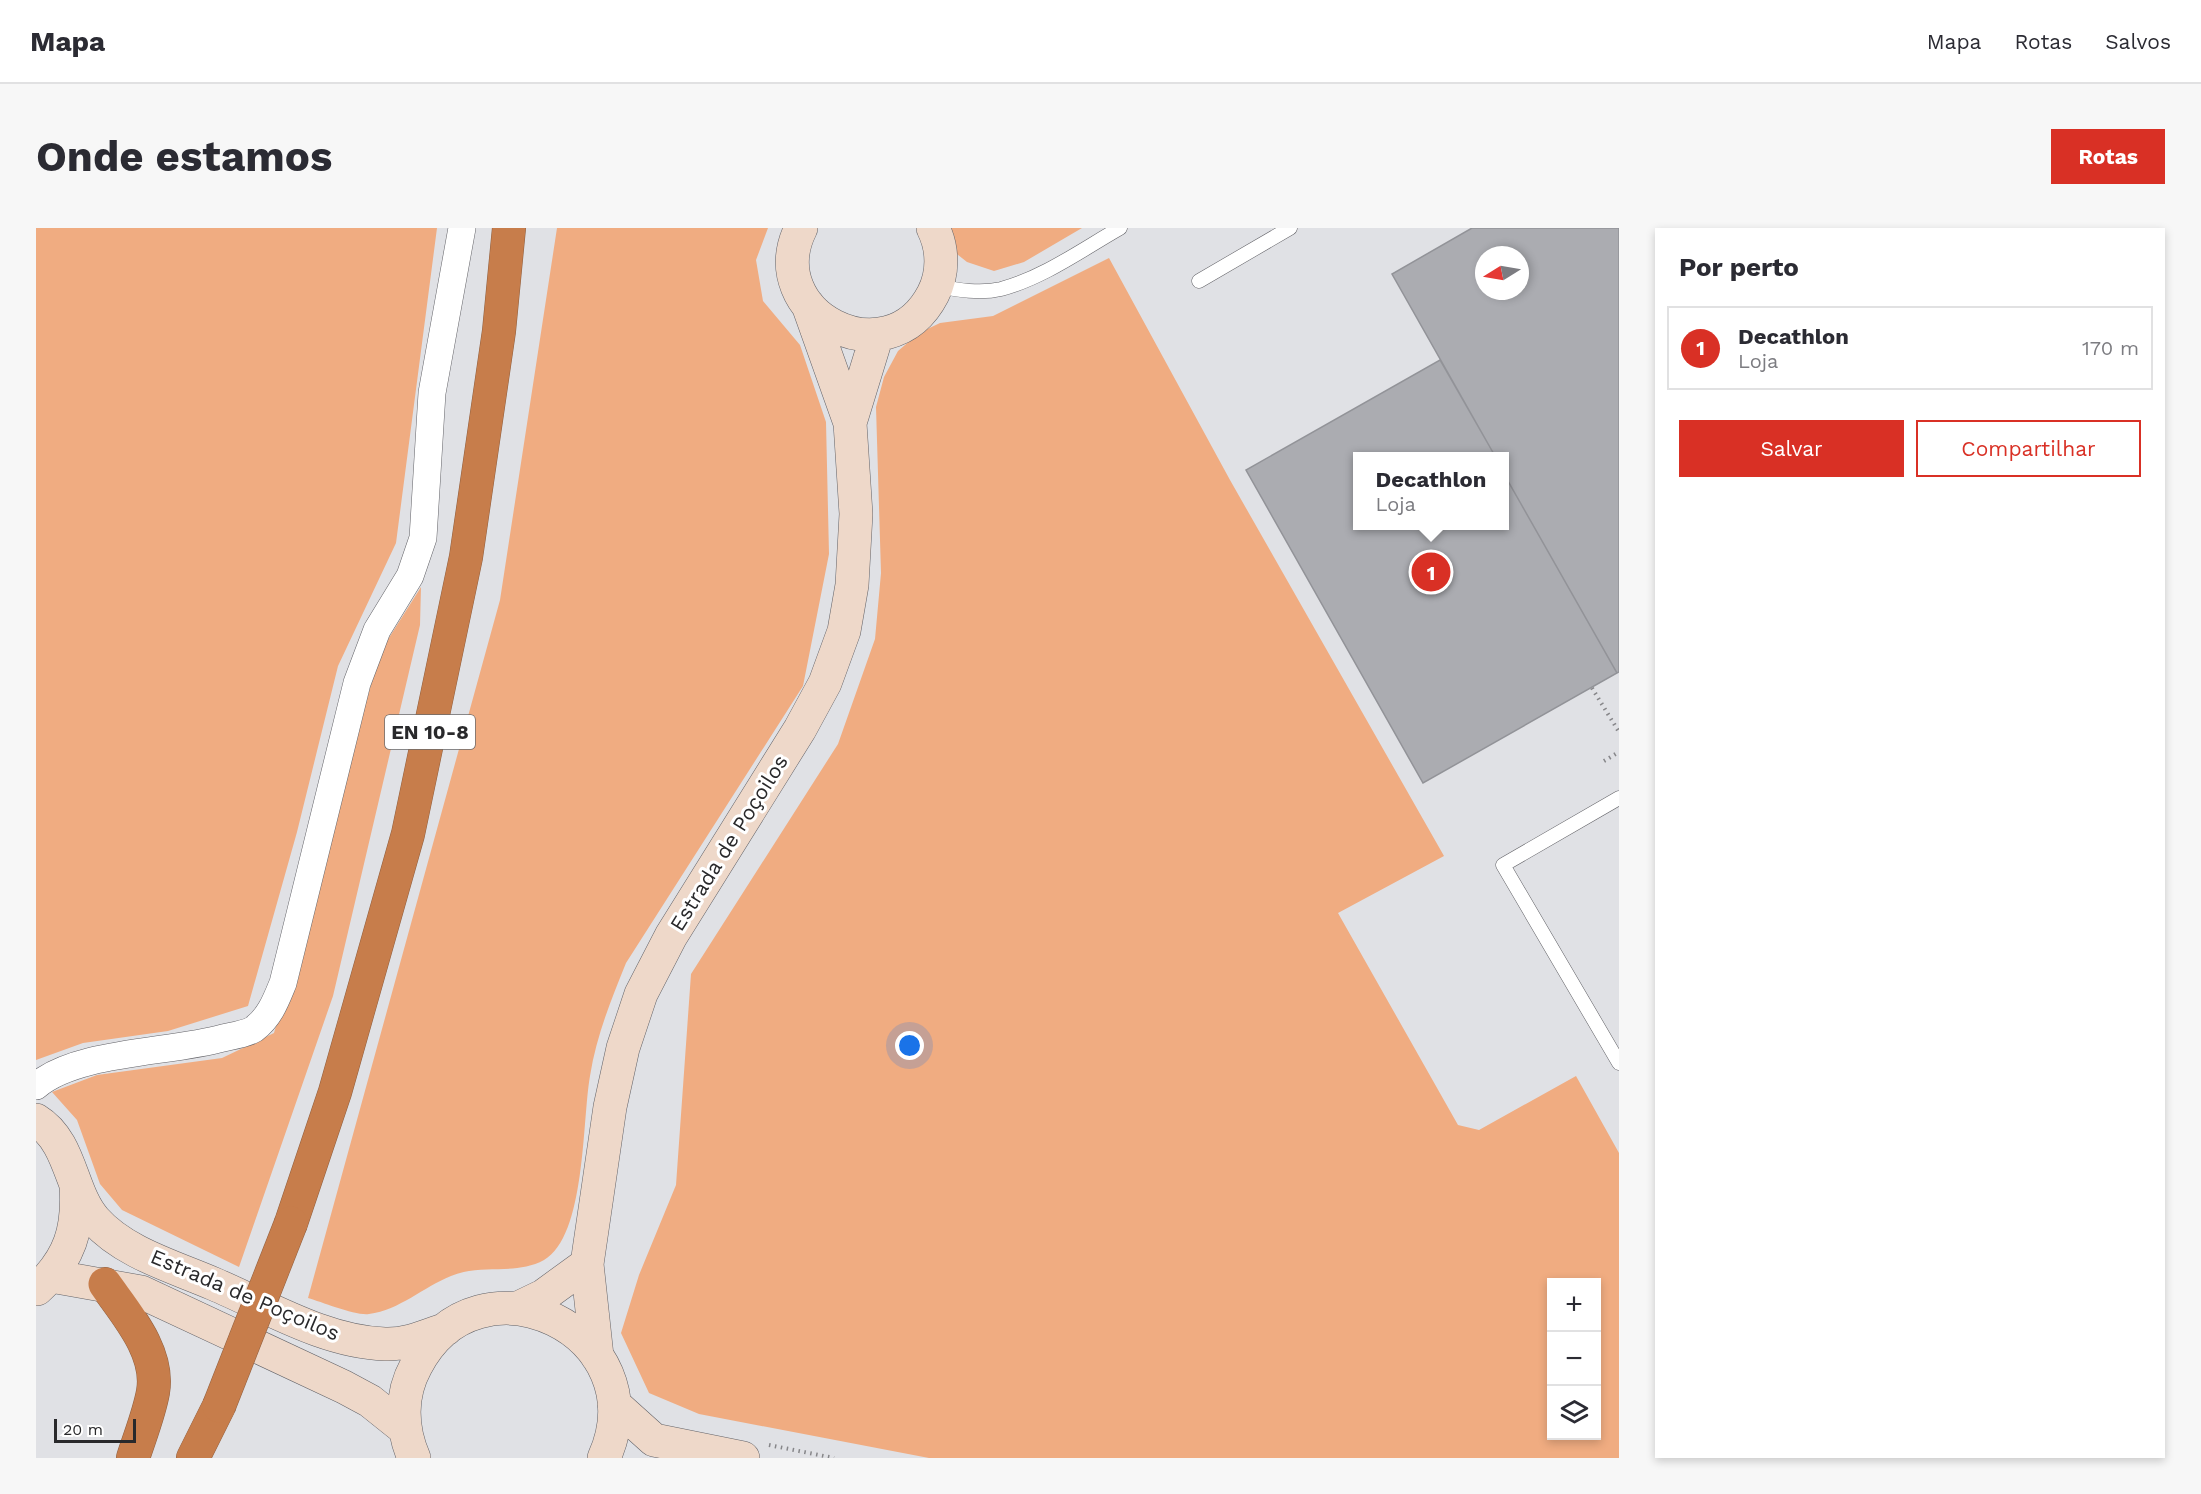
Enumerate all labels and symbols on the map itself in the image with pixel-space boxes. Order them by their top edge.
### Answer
north arrow [1475,246,1529,300]
pin: 1 [1412,550,1450,594]
road number: EN 10-8 [385,715,475,749]
street label: Estrada de Poçoilos [664,750,793,935]
your location [895,1031,924,1060]
street label: Estrada de Poçoilos [147,1243,343,1346]
scale bar [54,1416,136,1444]

